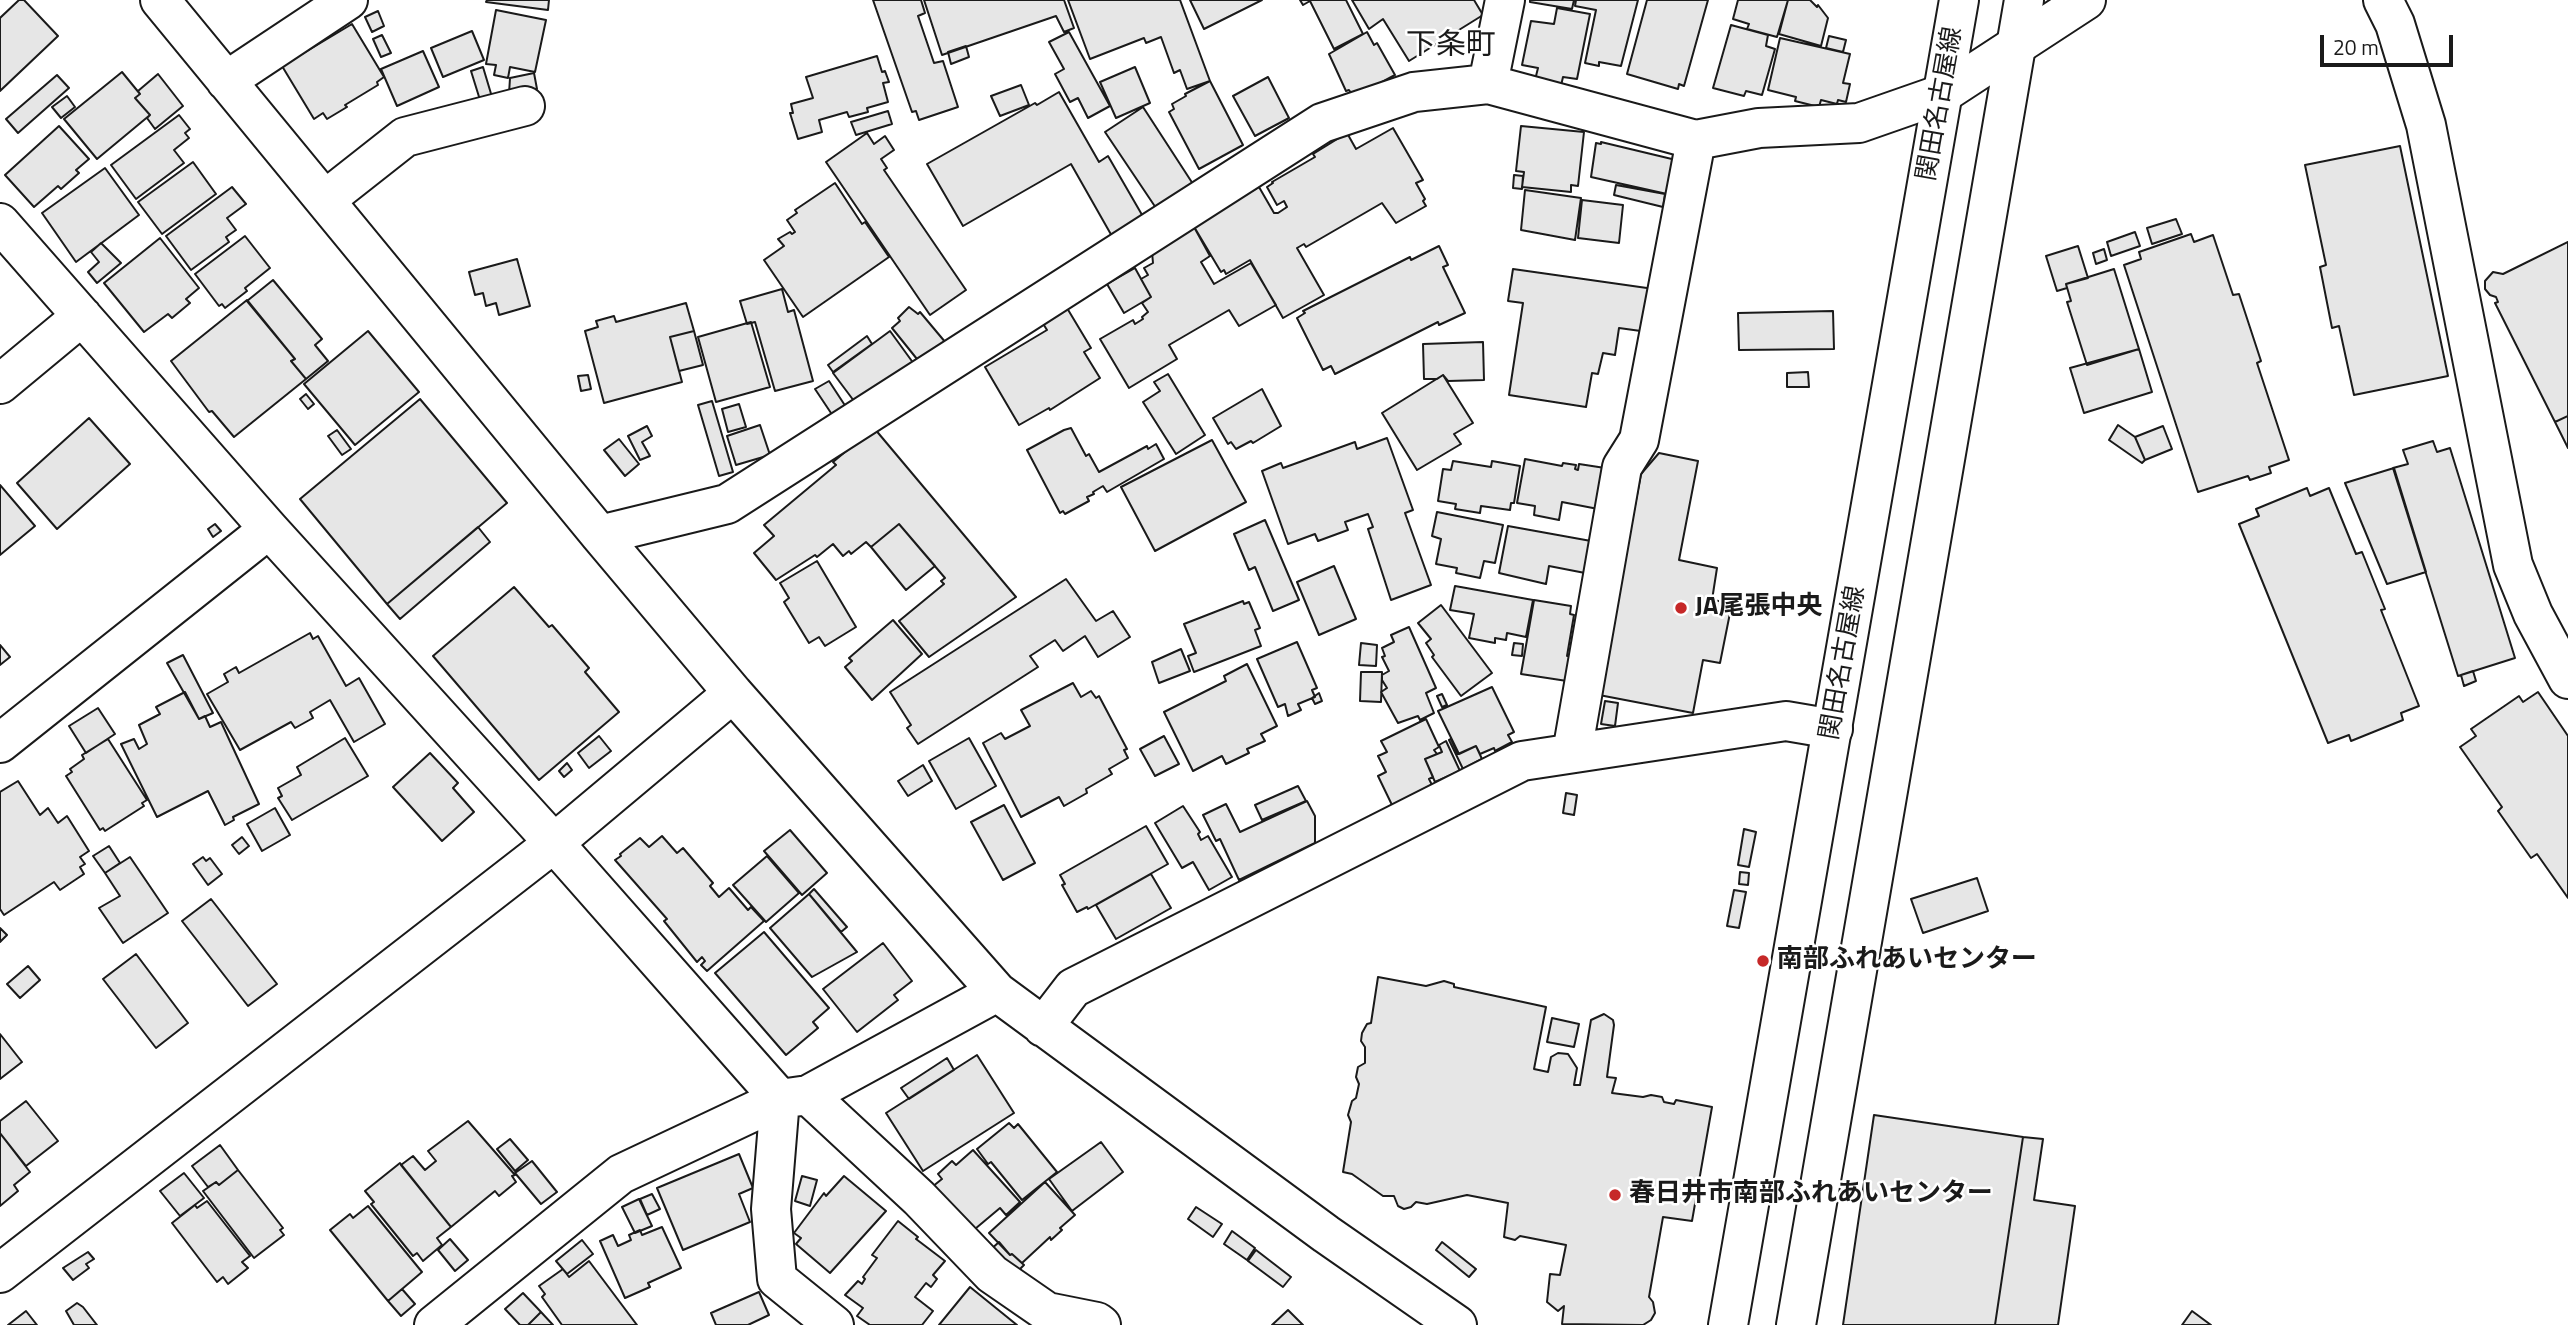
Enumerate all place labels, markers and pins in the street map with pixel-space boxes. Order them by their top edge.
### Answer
place label: JA尾張中央 [1695,592,1823,624]
marker: JA尾張中央 [1673,600,1689,616]
place label: 南部ふれあいセンター [1777,945,2037,977]
marker: 南部ふれあいセンター [1755,953,1771,969]
place label: 春日井市南部ふれあいセンター [1629,1179,1993,1211]
marker: 春日井市南部ふれあいセンター [1607,1187,1623,1203]

